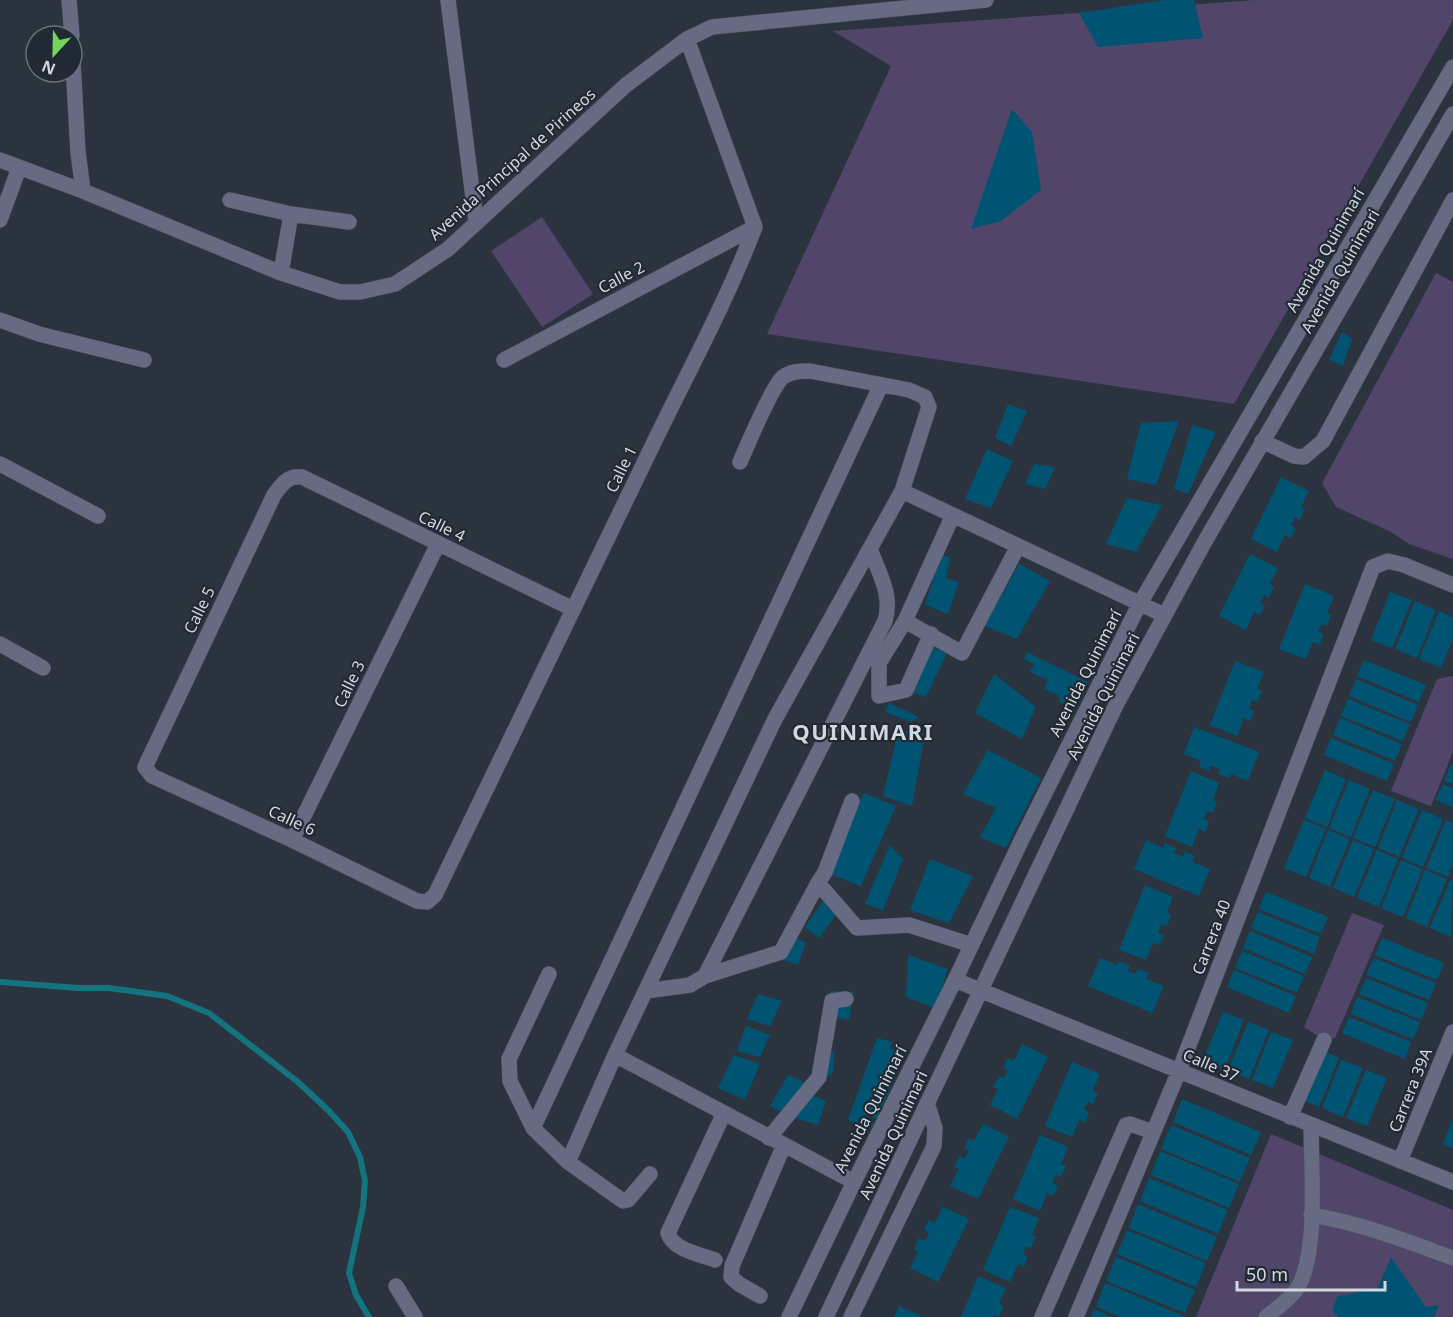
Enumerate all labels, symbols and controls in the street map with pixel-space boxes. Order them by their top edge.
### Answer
north arrow [24,24,84,84]
text: N [38,55,59,81]
street label: Avenida Principal de Pirineos [424,83,600,245]
street label: Avenida Quinimarí [1281,183,1370,316]
street label: Avenida Quinimari [1296,205,1384,337]
street label: Calle 2 [594,256,648,298]
street label: Calle 1 [600,442,642,496]
street label: Calle 4 [415,505,469,547]
street label: Calle 5 [178,583,220,637]
street label: Avenida Quinimarí [1044,605,1127,740]
street label: Avenida Quinimari [1062,629,1144,763]
street label: Calle 3 [328,657,370,711]
district label: QUINIMARI [792,716,934,746]
street label: Calle 6 [265,800,319,840]
street label: Carrera 40 [1187,896,1235,978]
street label: Avenida Quinimarí [829,1041,912,1176]
street label: Calle 37 [1180,1043,1242,1087]
street label: Carrera 39A [1383,1044,1437,1135]
street label: Avenida Quinimari [854,1067,932,1203]
scale bar [1237,1254,1386,1292]
text: 50 m [1246,1262,1288,1286]

